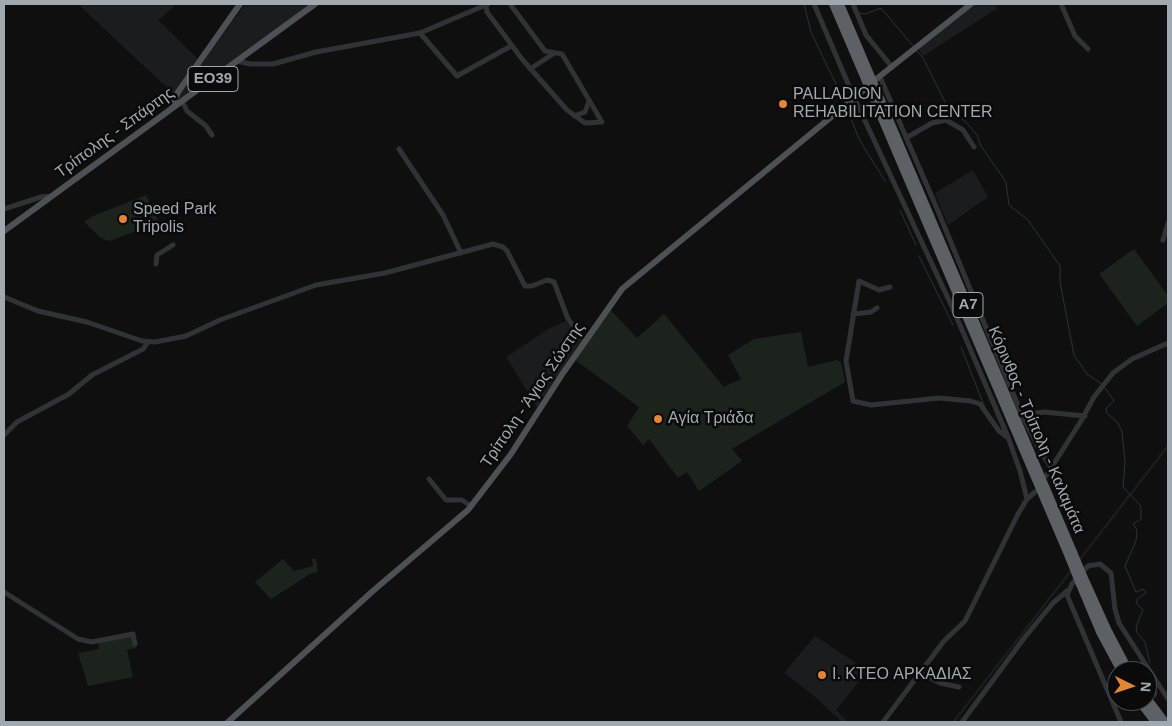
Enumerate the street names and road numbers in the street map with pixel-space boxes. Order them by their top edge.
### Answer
road number: ΕΟ39 [188,66,238,92]
street label: Τρίπολης - Σπάρτης [52,84,178,182]
road number: Α7 [953,292,983,318]
street label: Τρίπολη - Άγιος Σώστης [477,319,589,471]
street label: Κόρινθος - Τρίπολη - Καλαμάτα [984,323,1088,537]

